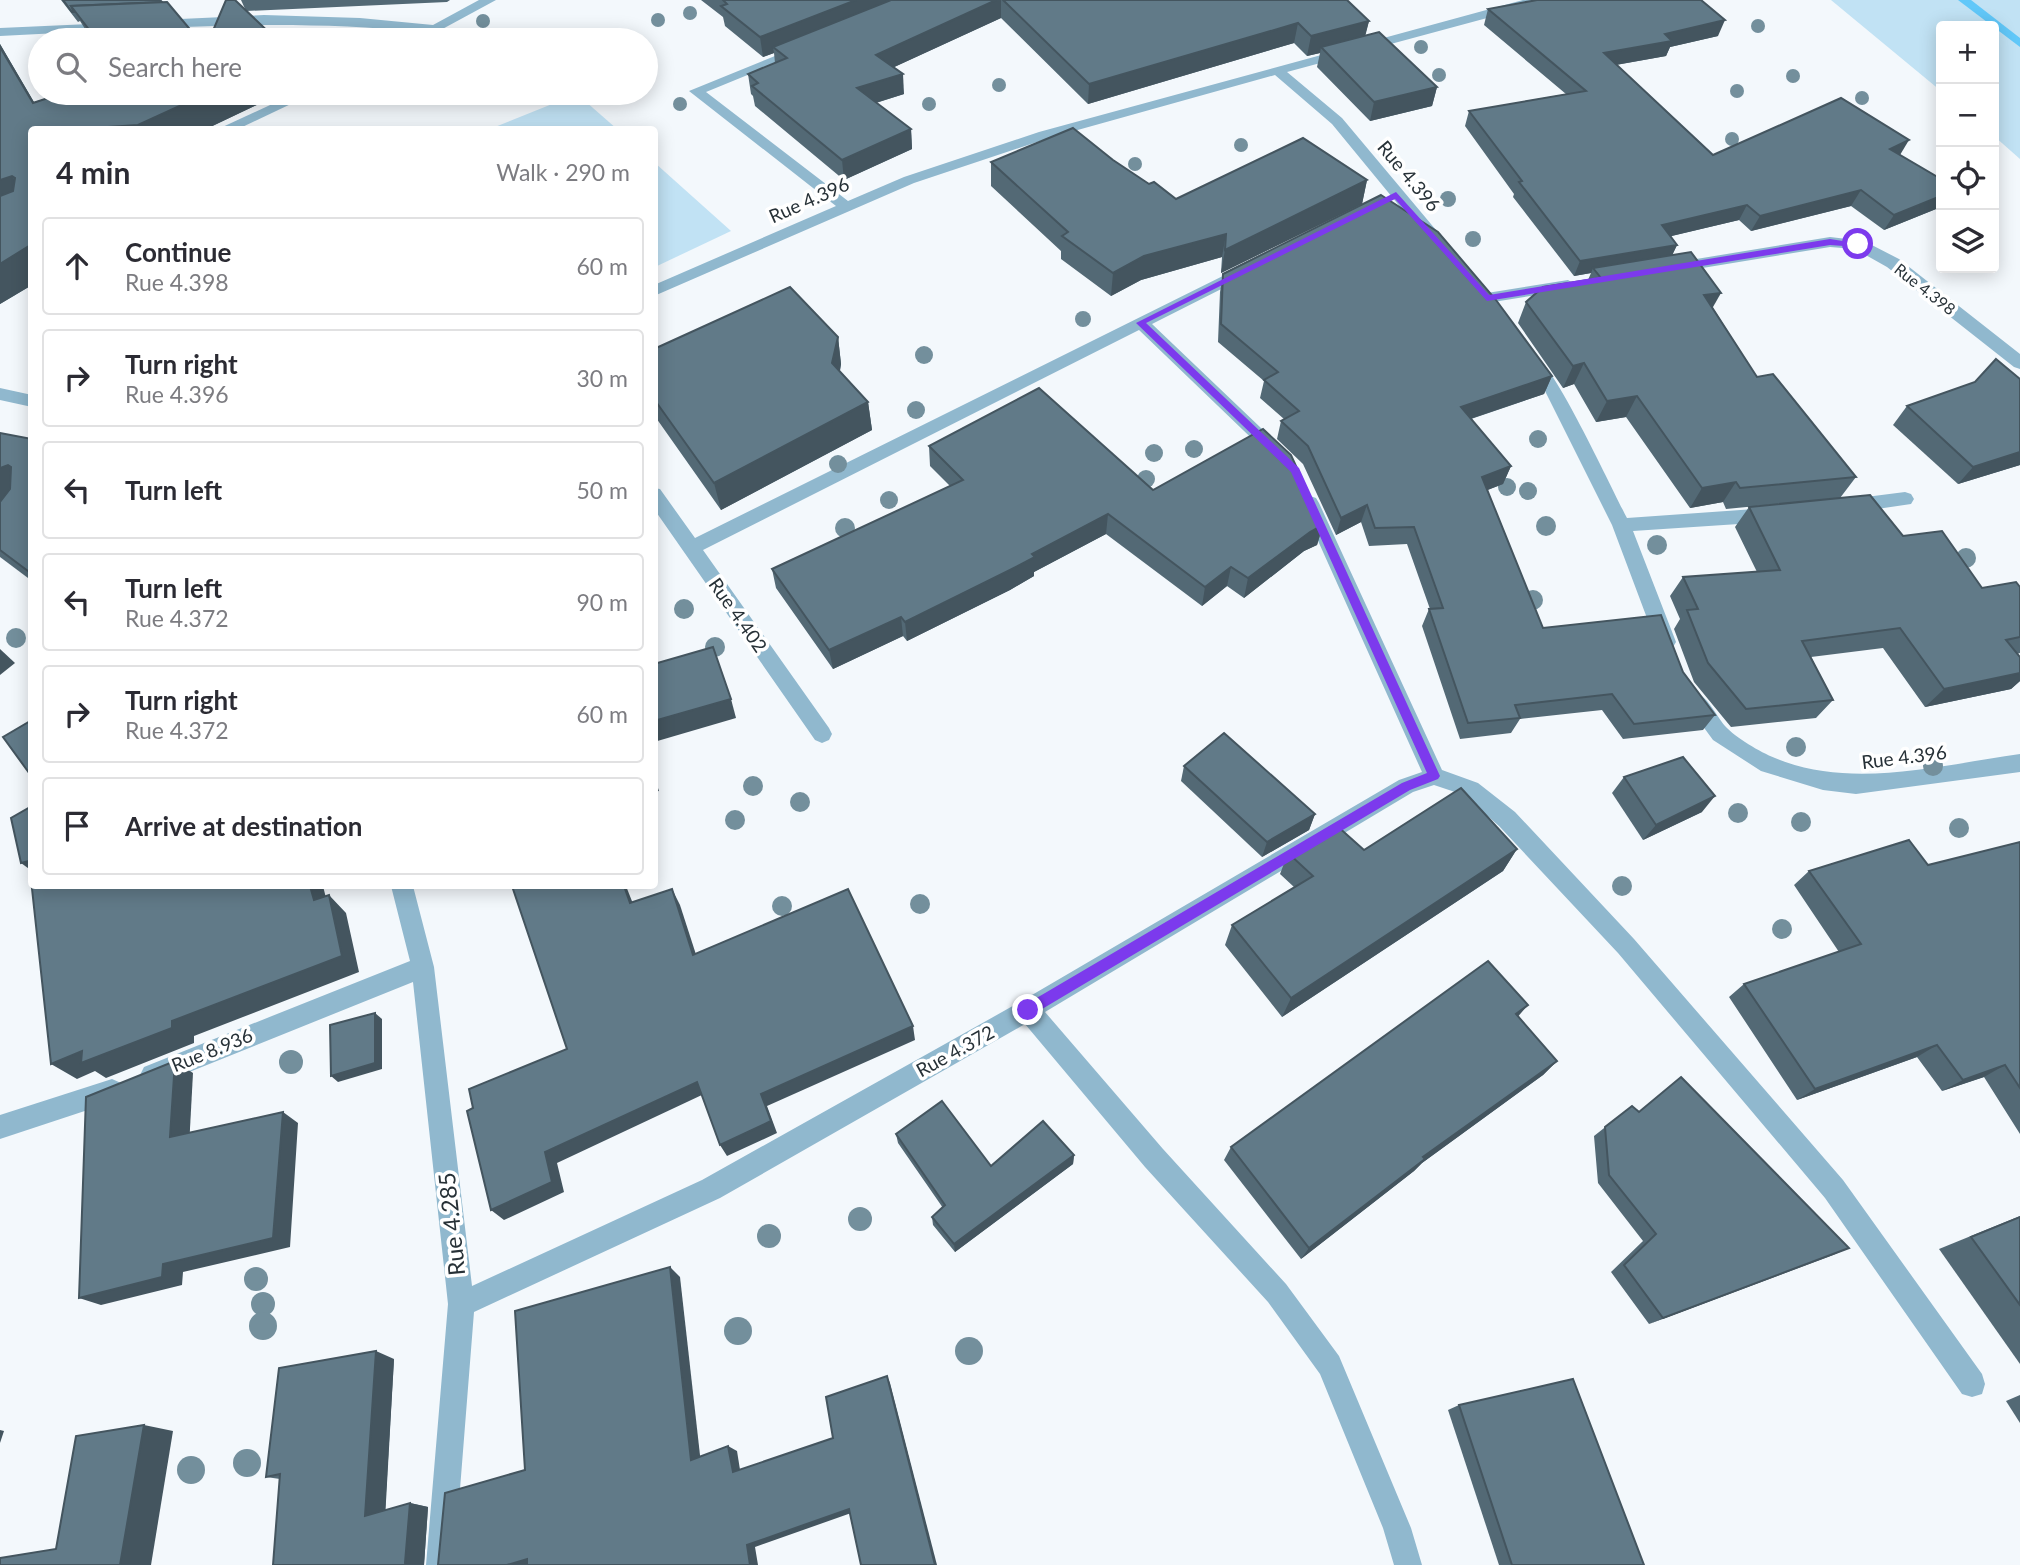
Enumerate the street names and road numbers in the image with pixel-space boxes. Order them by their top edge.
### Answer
street label: Rue 4.396 [1373,136,1446,216]
street label: Rue 4.396 [765,172,853,227]
street label: Rue 4.398 [1891,259,1960,318]
street label: Rue 4.402 [704,573,772,656]
street label: Rue 4.396 [1860,740,1948,773]
street label: Rue 4.372 [912,1020,998,1081]
street label: Rue 8.936 [168,1023,256,1076]
street label: Rue 4.285 [432,1171,470,1277]

